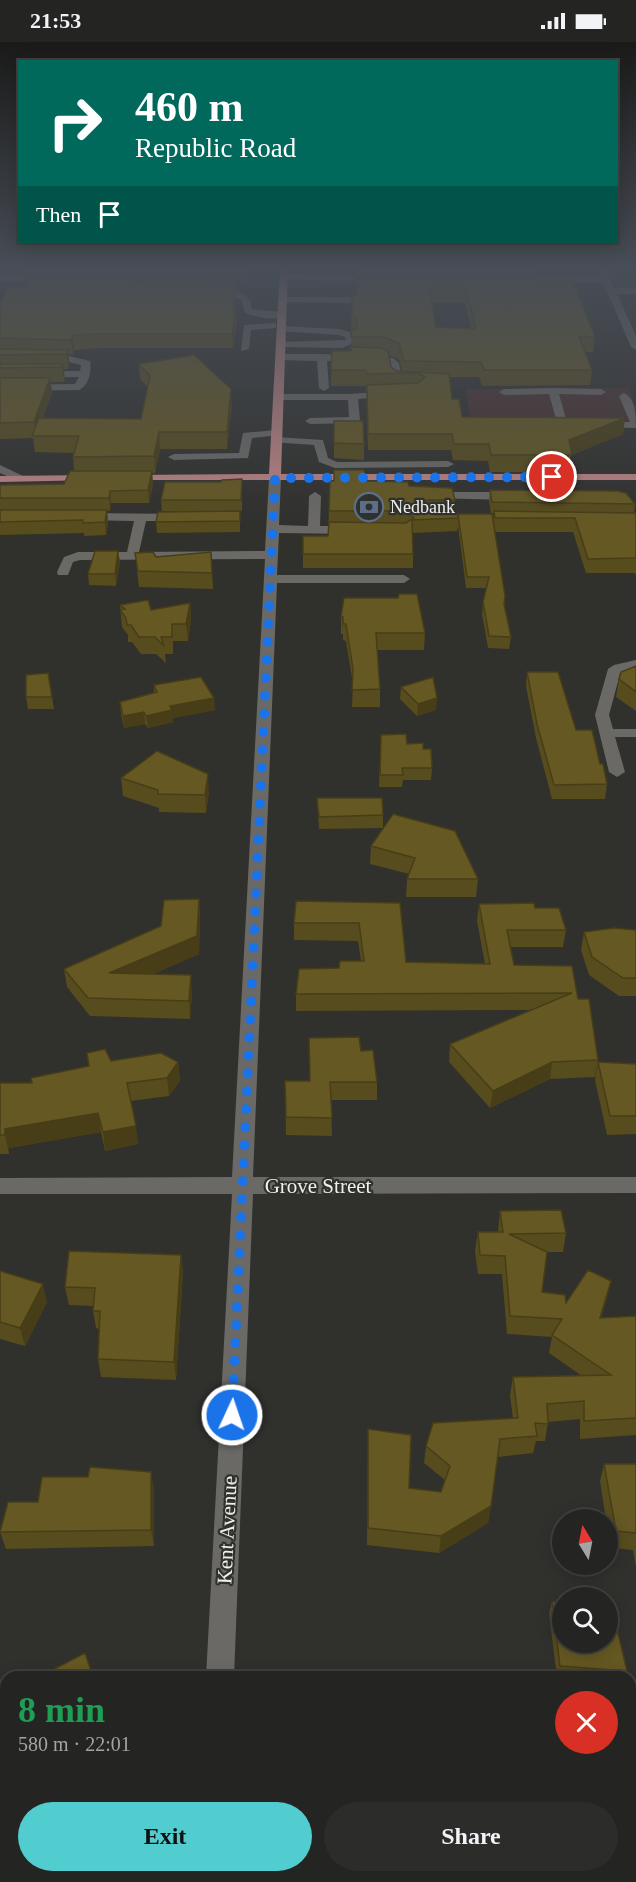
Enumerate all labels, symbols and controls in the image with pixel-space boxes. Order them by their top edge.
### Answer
text: 21:53 [30,8,81,33]
icon: right [36,84,114,162]
text: 460 m [135,84,244,130]
text: Republic Road [135,133,296,163]
icon: arrive [93,198,126,231]
text: Then [36,202,81,227]
pin [526,451,577,502]
icon: arrive [535,460,568,493]
bank icon: Nedbank [353,491,385,523]
place label: Nedbank [390,497,455,517]
street label: Grove Street [265,1174,372,1198]
position arrow [200,1383,264,1447]
street label: Kent Avenue [212,1475,242,1585]
north arrow [552,1509,618,1575]
map controls [552,1509,618,1653]
button: search [552,1587,618,1653]
text: 8 min [18,1690,105,1730]
button: close [555,1691,618,1754]
text: 580 m · 22:01 [18,1733,131,1755]
button: Exit [18,1802,312,1871]
button: Share [324,1802,618,1871]

